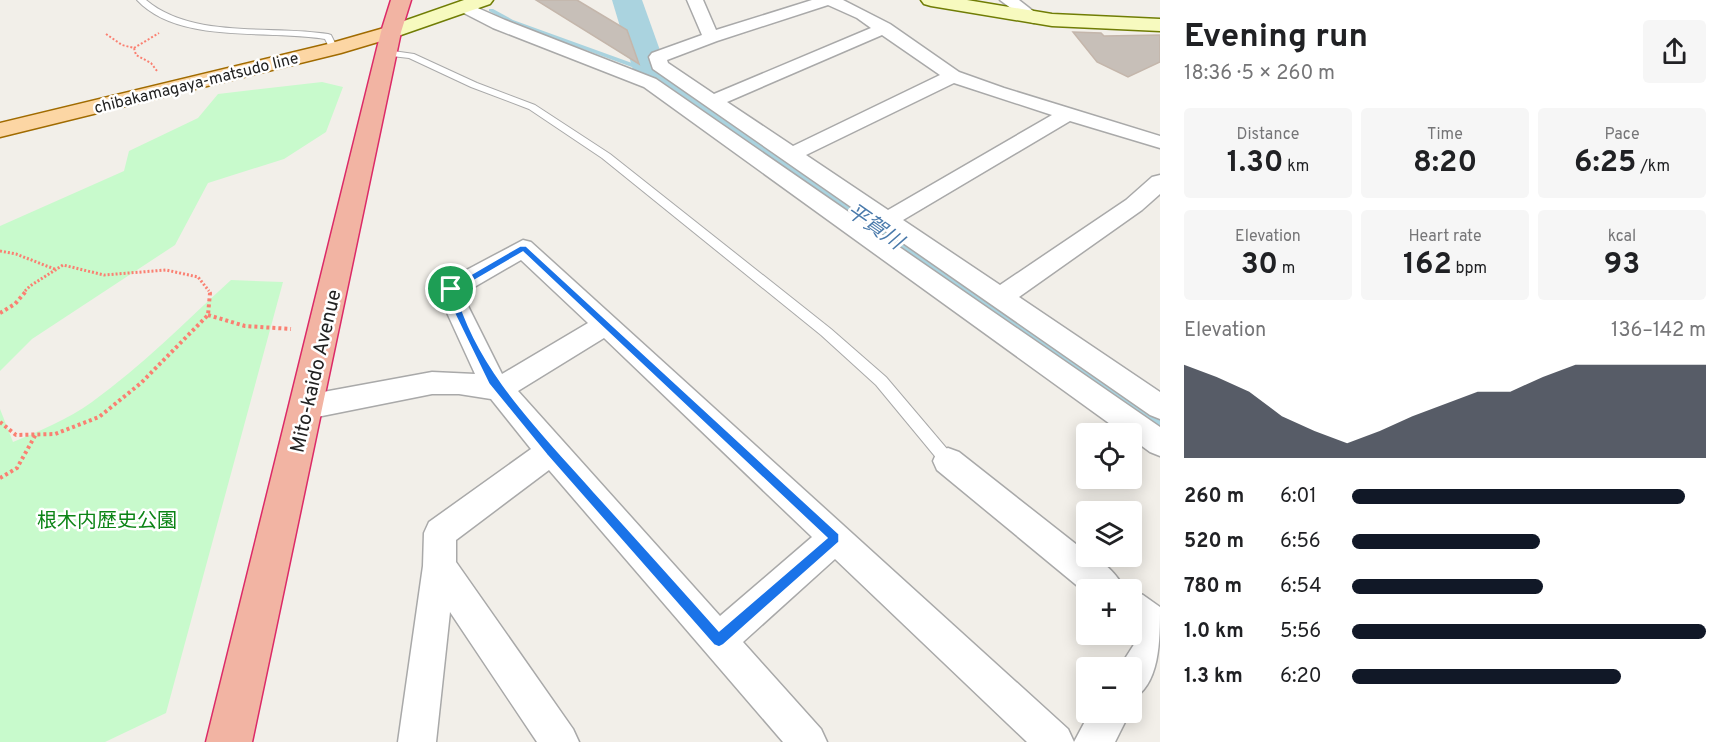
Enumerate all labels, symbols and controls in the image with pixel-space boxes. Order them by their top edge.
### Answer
text: Evening run [1184,17,1368,59]
button: share [1643,20,1706,83]
street label: chibakamagaya-matsudo line [92,49,301,119]
text: 18:36 · 5 × 260 m [1184,61,1335,87]
text: Distance [1237,125,1299,145]
text: Time [1427,125,1463,145]
text: Pace [1604,125,1640,145]
text: 1.30 [1227,145,1283,182]
text: 8:20 [1413,145,1477,182]
text: 6:25 [1574,145,1636,182]
text: km [1283,157,1309,177]
text: /km [1636,157,1670,177]
water label: 平賀川 [841,198,909,258]
text: Elevation [1235,227,1301,247]
text: Heart rate [1408,227,1482,247]
text: kcal [1608,227,1636,247]
text: 30 [1241,247,1278,284]
text: 162 [1403,247,1452,284]
text: 93 [1604,247,1640,284]
text: m [1278,259,1295,279]
text: bpm [1452,259,1487,279]
pin [425,263,476,314]
icon: arrive [434,272,467,305]
street label: Mito-kaido Avenue [286,287,348,456]
text: Elevation [1184,318,1266,344]
text: 136–142 m [1611,318,1706,344]
map controls [1076,423,1142,723]
button: locate [1076,423,1142,489]
text: 260 m [1184,484,1244,510]
text: 6:01 [1280,484,1317,510]
button: layers [1076,501,1142,567]
park label: 根木内歴史公園 [37,509,177,535]
text: 520 m [1184,529,1244,555]
text: 6:56 [1280,529,1321,555]
text: 780 m [1184,574,1242,600]
text: 6:54 [1280,574,1322,600]
button: + [1076,579,1142,645]
text: 1.0 km [1184,619,1244,645]
text: 5:56 [1280,619,1321,645]
button: − [1076,657,1142,723]
text: 1.3 km [1184,664,1243,690]
text: 6:20 [1280,664,1322,690]

